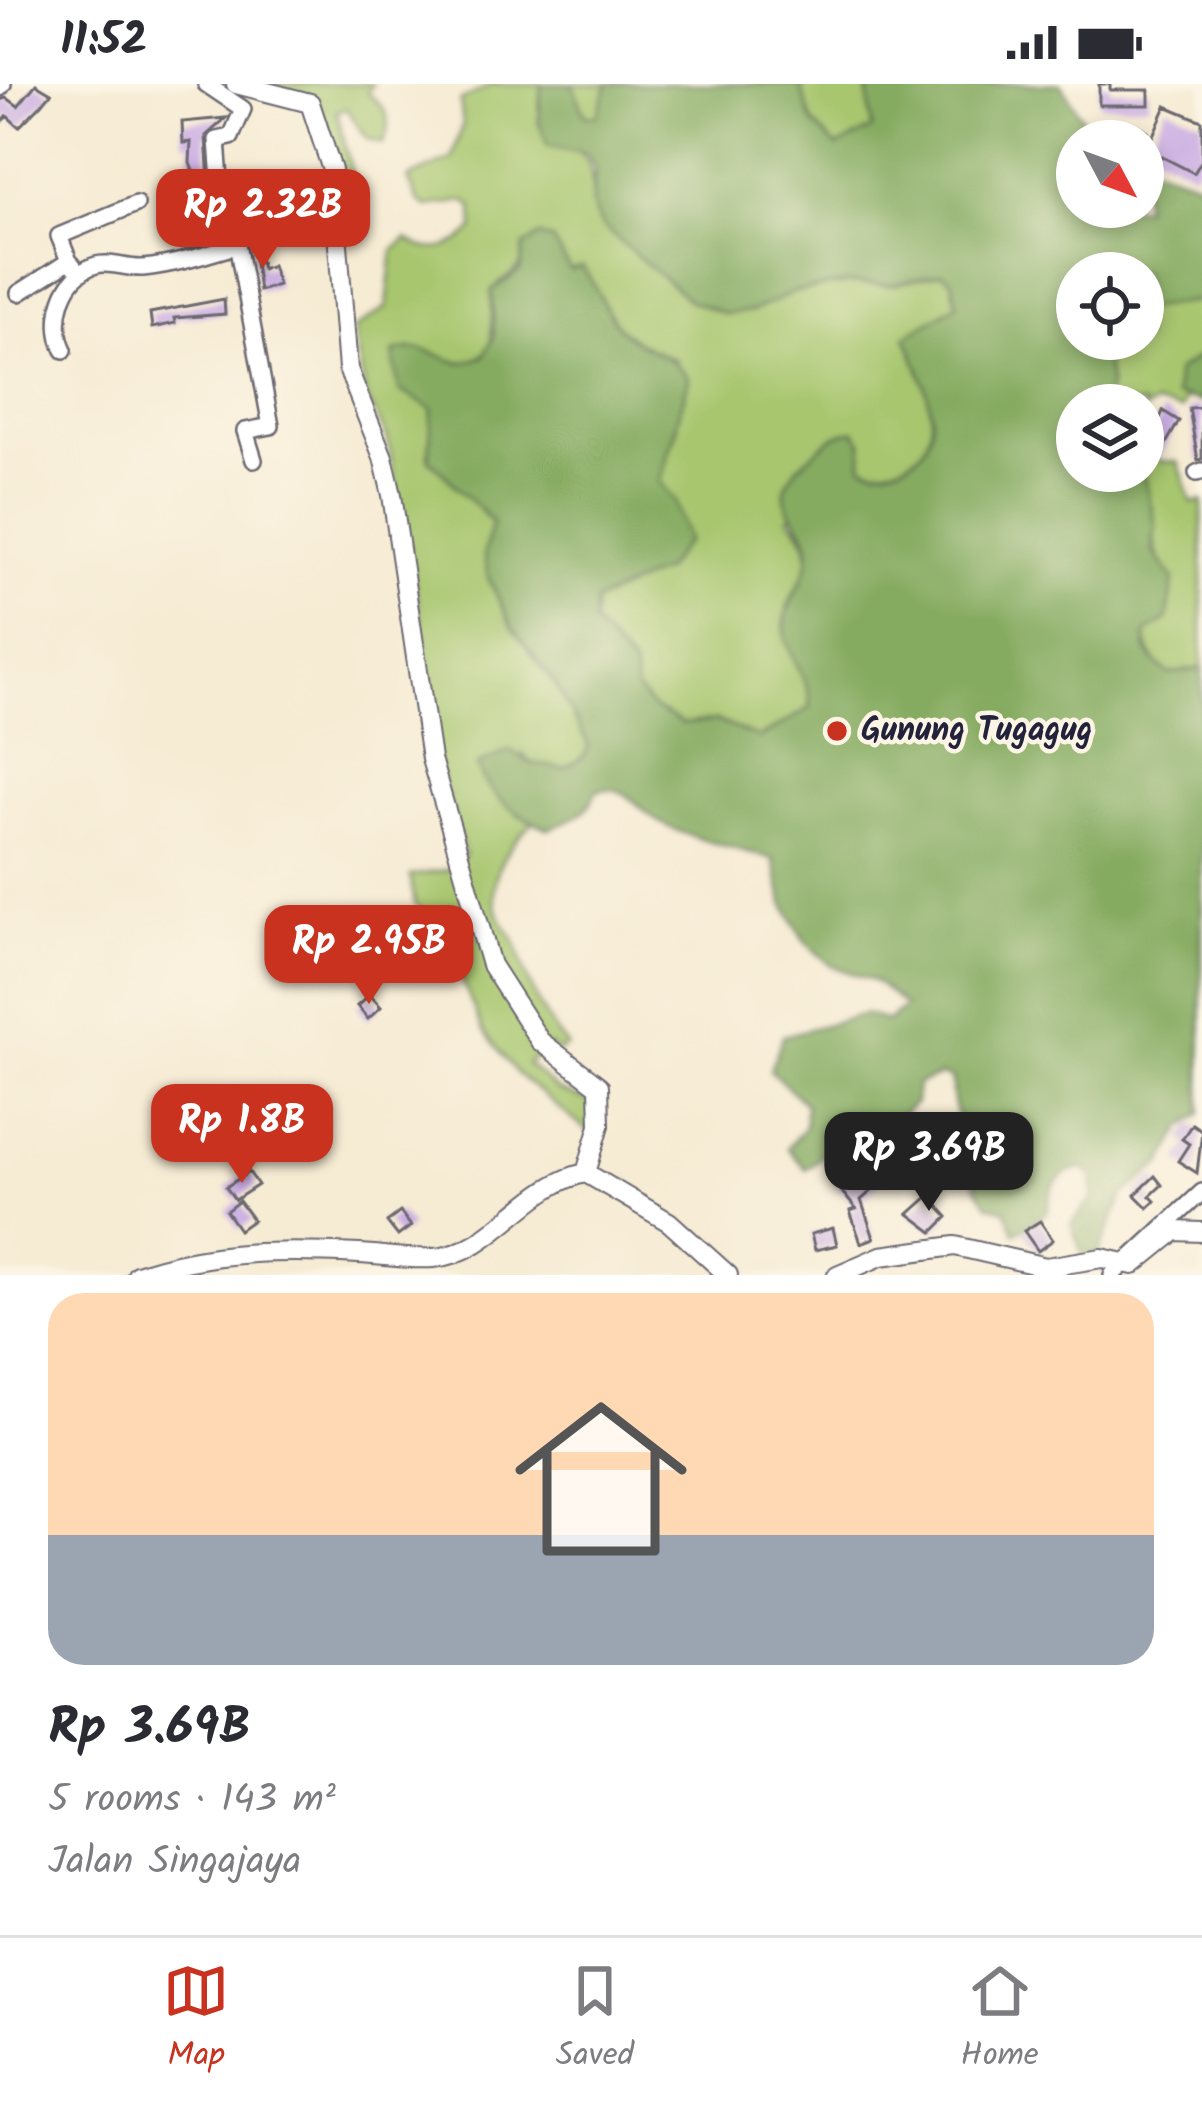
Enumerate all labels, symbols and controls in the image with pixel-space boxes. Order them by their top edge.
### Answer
text: 11:52 [60,6,147,78]
north arrow [1056,120,1164,228]
map controls [1056,120,1164,492]
pin: Rp 2.32B [139,169,387,271]
text: Rp 2.32B [183,177,343,239]
button: locate [1056,252,1164,360]
button: layers [1056,384,1164,492]
place label: Gunung Tugagug [861,705,1092,758]
marker: Gunung Tugagug [824,718,850,744]
pin: Rp 2.95B [245,905,493,1007]
text: Rp 2.95B [291,913,447,975]
pin: Rp 1.8B [131,1084,353,1186]
text: Rp 1.8B [178,1092,306,1154]
pin: Rp 3.69B [805,1112,1053,1214]
text: Rp 3.69B [851,1120,1007,1182]
icon: home [493,1371,709,1587]
text: Rp 3.69B [48,1689,251,1770]
text: 5 rooms · 143 m² [48,1770,336,1832]
text: Jalan Singajaya [48,1832,301,1894]
tab: Map [163,1958,229,2083]
tab: Saved [556,1958,634,2083]
tab: Home [961,1958,1039,2083]

